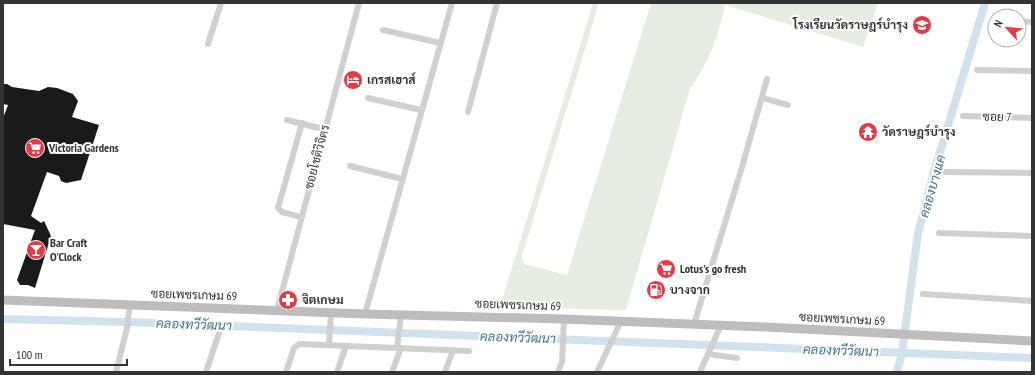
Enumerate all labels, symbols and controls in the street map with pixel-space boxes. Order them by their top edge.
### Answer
north arrow [987,8,1027,48]
school or university icon: โรงเรียนวัดราษฎร์บำรุง [911,14,933,36]
place label: โรงเรียนวัดราษฎร์บำรุง [792,17,908,33]
text: N [991,18,1006,29]
hotel icon: เกรสเฮาส์ [342,69,364,91]
place label: เกรสเฮาส์ [367,72,417,87]
street label: ซอย 7 [982,108,1012,125]
temple icon: วัดราษฎร์บำรุง [857,121,879,143]
street label: ซอยโชติวิจิตร [301,123,332,191]
place label: วัดราษฎร์บำรุง [882,124,956,140]
supermarket icon: Victoria Gardens [24,137,46,159]
place label: Victoria Gardens [48,140,119,155]
water label: คลองบางแค [915,152,950,220]
place label: Bar Craft O'Clock [50,235,88,264]
bar icon: Bar Craft O'Clock [25,239,47,261]
supermarket icon: Lotus's go fresh [655,258,677,280]
place label: Lotus's go fresh [680,261,746,276]
fuel station icon: บางจาก [645,279,667,301]
place label: บางจาก [670,282,710,297]
street label: ซอยเพชรเกษม 69 [151,286,237,304]
pharmacy icon: จิตเกษม [277,289,299,311]
place label: จิตเกษม [302,292,344,307]
street label: ซอยเพชรเกษม 69 [475,296,561,314]
street label: ซอยเพชรเกษม 69 [799,309,885,328]
water label: คลองทวีวัฒนา [156,314,232,334]
water label: คลองทวีวัฒนา [480,327,556,347]
water label: คลองทวีวัฒนา [803,340,879,360]
scale bar [10,341,127,367]
text: 100 m [16,347,43,362]

